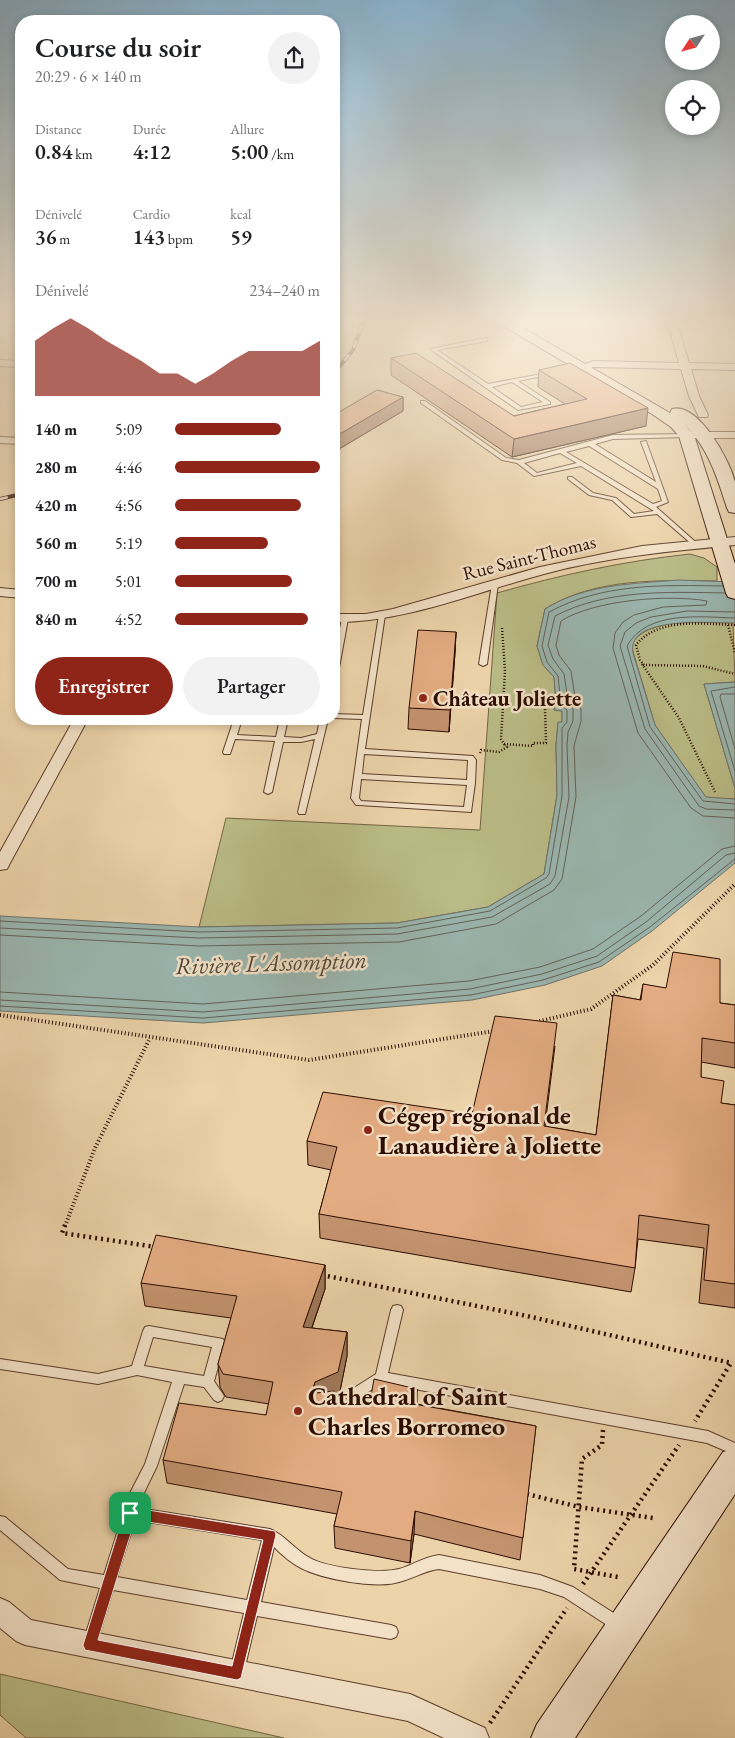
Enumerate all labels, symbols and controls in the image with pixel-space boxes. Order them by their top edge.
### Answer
north arrow [665,15,720,70]
map controls [665,15,720,135]
text: Course du soir [35,29,201,65]
button: share [268,32,320,84]
text: 20:29 · 6 × 140 m [35,66,142,87]
button: locate [665,80,720,135]
text: Distance [35,120,82,138]
text: Durée [133,120,166,138]
text: Allure [230,120,264,138]
text: 0.84 [35,138,72,165]
text: 4:12 [133,138,171,165]
text: 5:00 [230,138,268,165]
text: km [72,145,93,163]
text: /km [268,145,294,163]
text: Dénivelé [35,205,82,223]
text: Cardio [133,205,170,223]
text: kcal [230,205,251,223]
text: 36 [35,223,57,250]
text: 143 [133,223,165,250]
text: 59 [230,223,252,250]
text: m [57,230,70,248]
text: bpm [165,230,193,248]
text: Dénivelé [35,280,89,301]
text: 234–240 m [249,280,320,301]
text: 140 m [35,419,77,440]
text: 5:09 [115,419,142,440]
text: 280 m [35,457,77,478]
text: 4:46 [115,457,142,478]
text: 420 m [35,495,77,516]
text: 4:56 [115,495,142,516]
street label: Rue Saint-Thomas [460,529,598,586]
text: 560 m [35,533,77,554]
text: 5:19 [115,533,142,554]
text: 700 m [35,571,77,592]
text: 5:01 [115,571,142,592]
text: 840 m [35,609,77,630]
text: 4:52 [115,609,142,630]
button: Enregistrer [35,657,173,715]
button: Partager [183,657,320,715]
place label: Château Joliette [433,684,581,713]
marker: Château Joliette [417,692,429,704]
water label: Rivière L'Assomption [175,944,367,981]
place label: Cégep régional de Lanaudière à Joliette [378,1098,601,1162]
marker: Cégep régional de Lanaudière à Joliette [362,1124,374,1136]
place label: Cathedral of Saint Charles Borromeo [308,1379,507,1443]
marker: Cathedral of Saint Charles Borromeo [292,1405,304,1417]
pin [109,1492,151,1534]
icon: arrive [116,1499,144,1527]

